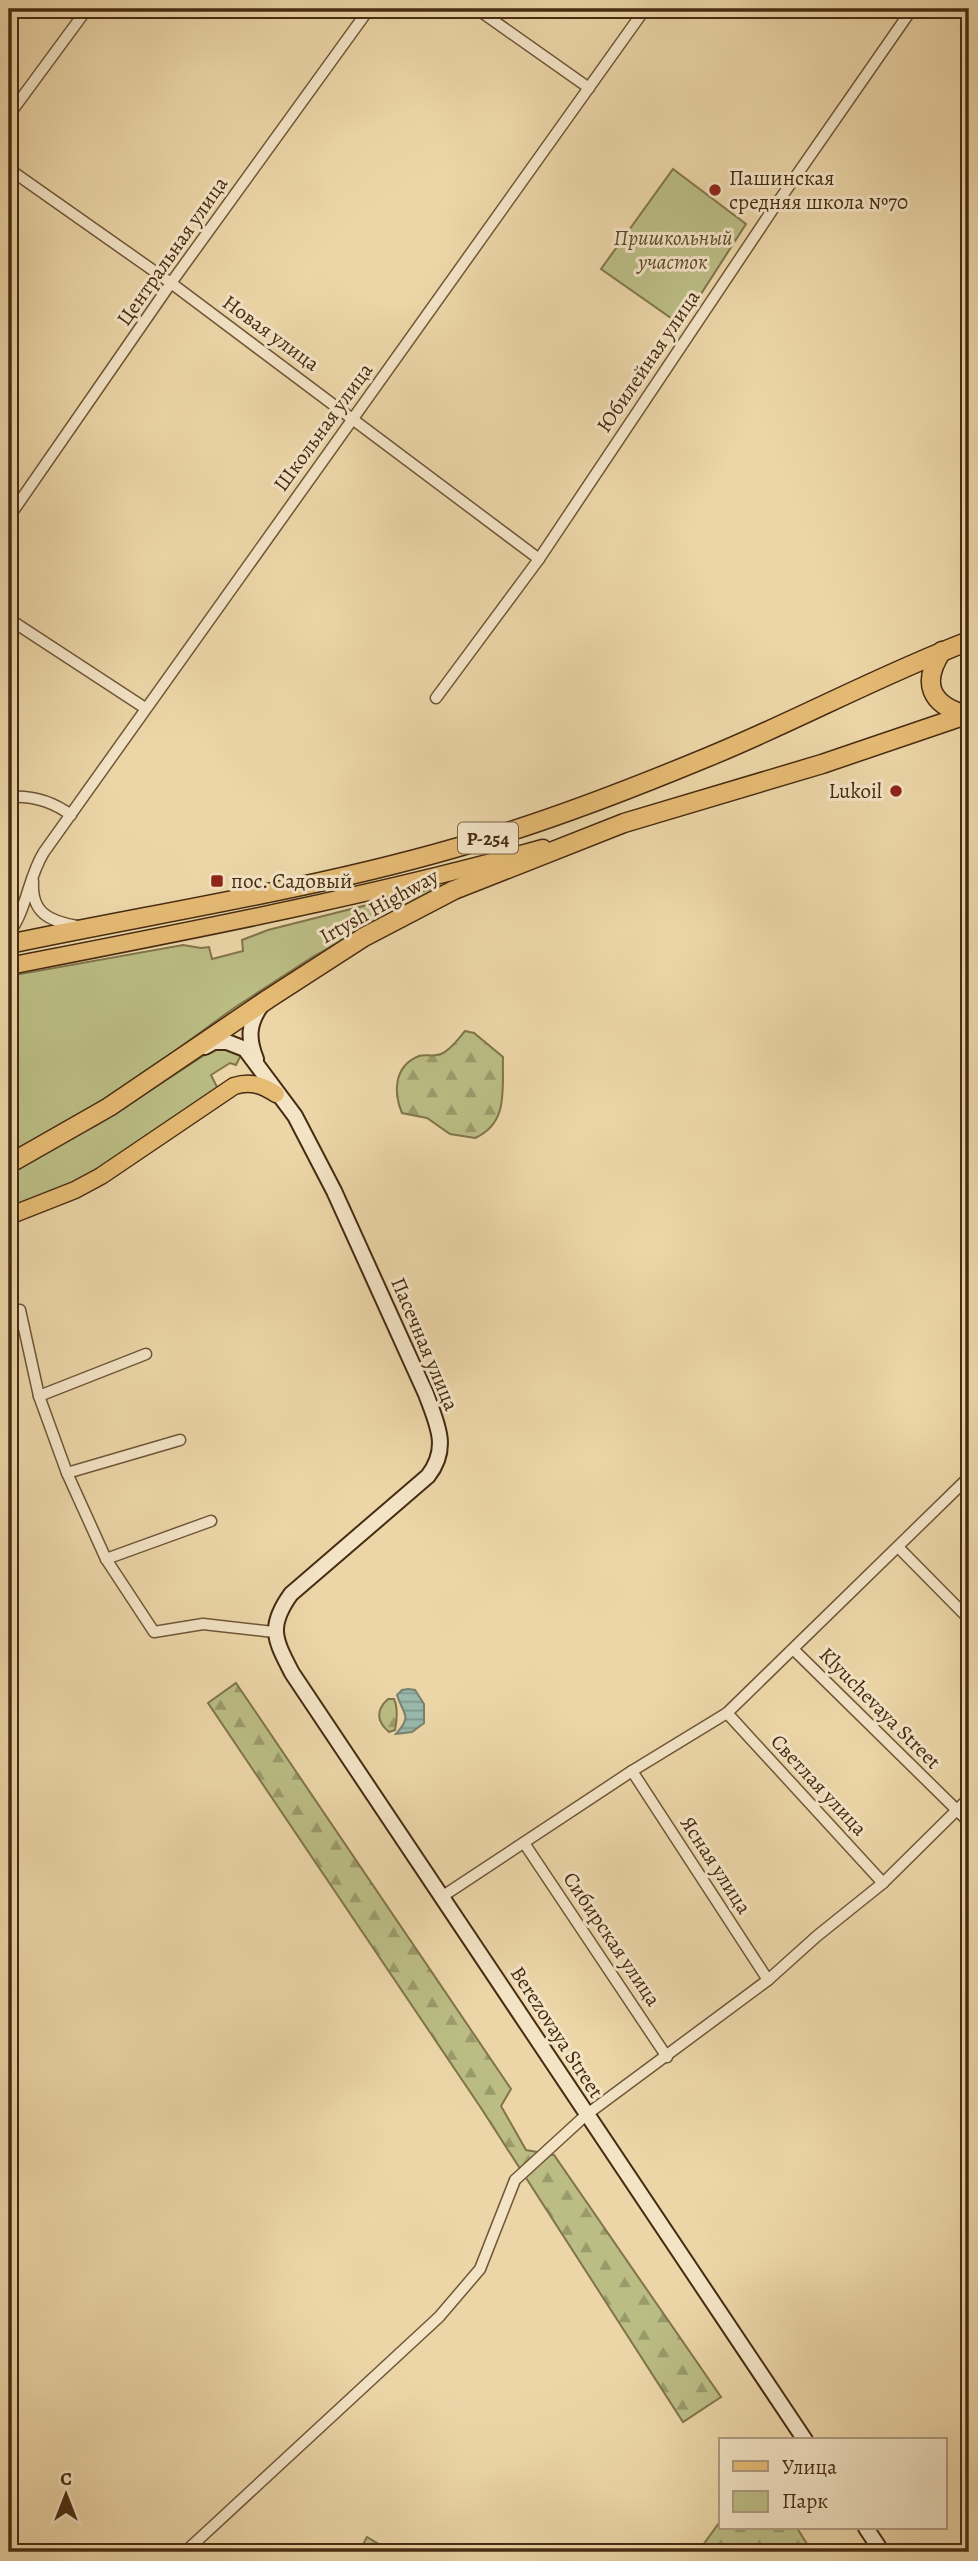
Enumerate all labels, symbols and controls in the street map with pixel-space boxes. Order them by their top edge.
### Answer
place label: Пашинская средняя школа №70 [729,164,908,216]
street label: Центральная улица [110,171,234,331]
marker: Пашинская средняя школа №70 [707,182,723,198]
park label: Пришкольный участок [614,224,733,276]
street label: Юбилейная улица [590,284,706,438]
street label: Новая улица [217,288,325,378]
street label: Школьная улица [267,357,379,497]
place label: Lukoil [828,777,882,805]
marker: Lukoil [888,783,904,799]
road number: Р-254 [458,822,518,853]
street label: Irtysh Highway [315,862,444,950]
place label: пос. Садовый [231,867,352,895]
marker: пос. Садовый [209,873,225,889]
street label: Пасечная улица [384,1273,466,1415]
street label: Klyuchevaya Street [813,1641,947,1775]
street label: Светлая улица [765,1728,874,1842]
street label: Ясная улица [674,1811,758,1920]
street label: Сибирская улица [557,1866,668,2012]
street label: Berezovaya Street [504,1961,610,2103]
legend [719,2438,946,2530]
text: Улица [782,2453,837,2481]
north arrow [32,2460,102,2530]
text: С [60,2466,72,2492]
text: Парк [782,2487,828,2515]

